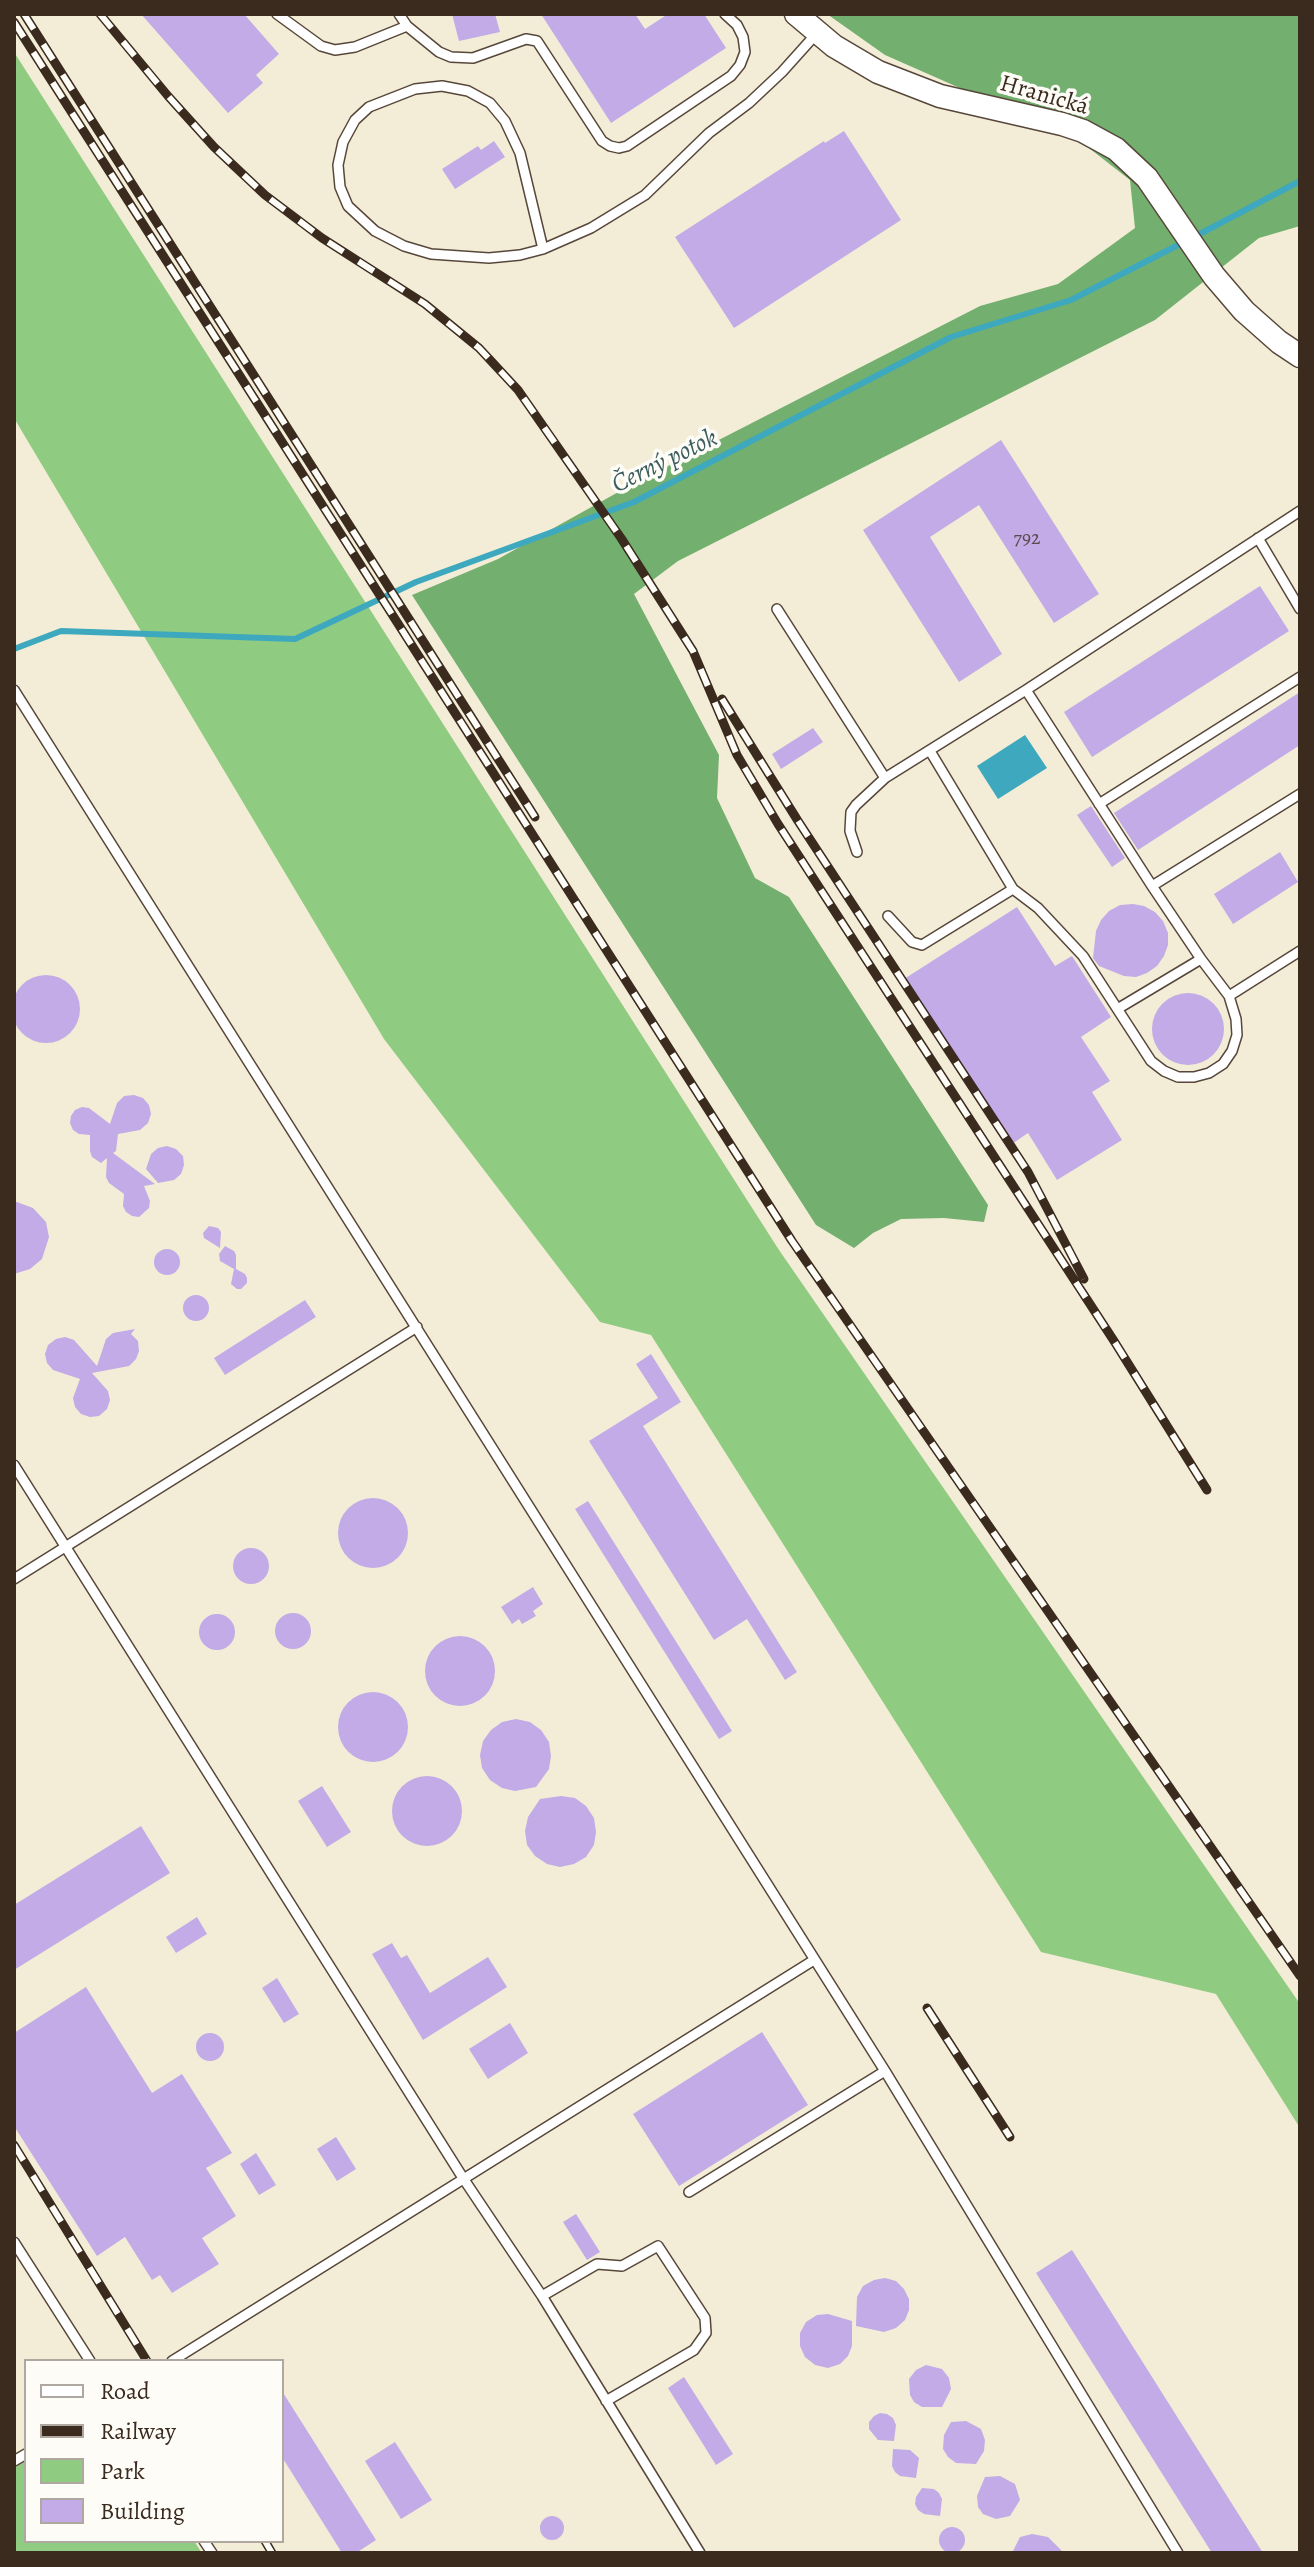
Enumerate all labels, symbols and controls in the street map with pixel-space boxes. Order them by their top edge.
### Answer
street label: Hranická [996,70,1092,122]
water label: Černý potok [607,423,723,501]
house number: 792 [1014,527,1040,551]
legend [24,2359,284,2543]
text: Road [100,2375,150,2407]
text: Railway [100,2415,176,2447]
text: Park [100,2455,145,2487]
text: Building [100,2495,185,2527]

